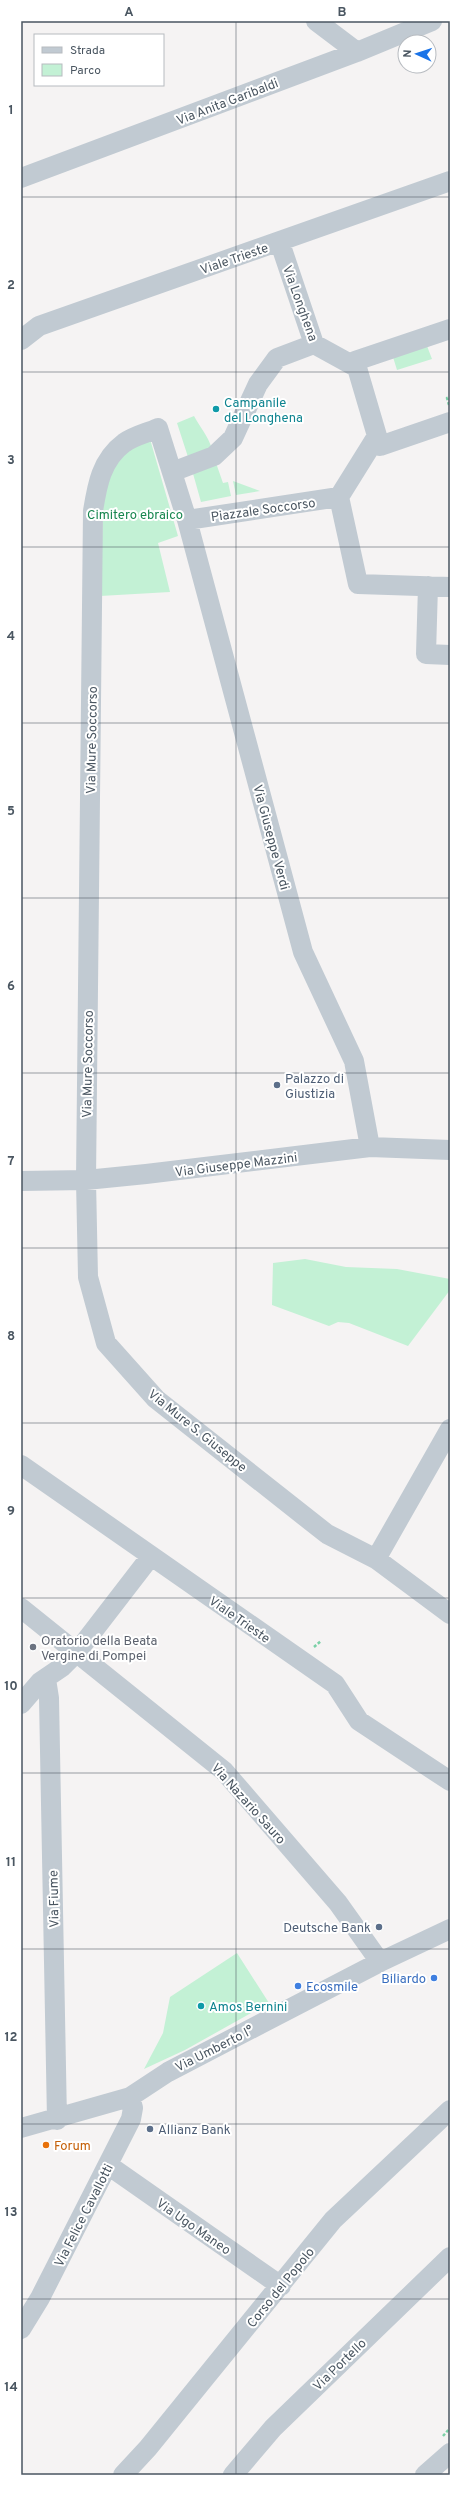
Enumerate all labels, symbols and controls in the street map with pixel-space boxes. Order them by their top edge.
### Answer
text: A [124,5,134,21]
text: B [338,5,347,21]
legend [34,34,164,86]
north arrow [397,34,437,74]
text: Strada [70,43,105,59]
text: N [401,49,415,58]
text: Parco [70,63,101,79]
street label: Via Anita Garibaldi [174,76,281,130]
text: 1 [8,103,14,119]
street label: Viale Trieste [199,241,271,279]
street label: Via Longhena [278,263,320,344]
text: 2 [7,278,15,294]
place label: Campanile del Longhena [224,396,303,427]
marker: Campanile del Longhena [211,404,221,414]
text: 3 [7,453,15,469]
street label: Piazzale Soccorso [210,496,317,526]
park label: Cimitero ebraico [87,508,183,524]
text: 4 [7,629,15,645]
street label: Via Mure Soccorso [84,686,102,794]
street label: Via Giuseppe Verdi [248,783,292,892]
text: 5 [7,804,15,820]
text: 6 [7,979,15,995]
street label: Via Mure Soccorso [80,1010,98,1118]
place label: Palazzo di Giustizia [285,1072,344,1103]
marker: Palazzo di Giustizia [272,1080,282,1090]
street label: Via Giuseppe Mazzini [174,1151,298,1181]
text: 7 [8,1154,15,1170]
text: 8 [7,1329,15,1345]
street label: Via Mure S. Giuseppe [144,1387,249,1476]
text: 9 [7,1504,15,1520]
street label: Viale Trieste [205,1594,272,1648]
place label: Oratorio della Beata Vergine di Pompei [41,1634,157,1665]
marker: Oratorio della Beata Vergine di Pompei [28,1642,38,1652]
text: 10 [4,1679,18,1695]
street label: Via Nazario Sauro [207,1761,288,1848]
text: 11 [6,1855,16,1871]
street label: Via Fiume [46,1870,64,1928]
place label: Deutsche Bank [283,1921,371,1937]
marker: Deutsche Bank [374,1922,384,1932]
place label: Biliardo [381,1972,426,1988]
marker: Biliardo [429,1973,439,1983]
place label: Ecosmile [306,1980,358,1996]
marker: Ecosmile [293,1981,303,1991]
place label: Amos Bernini [209,2000,287,2016]
marker: Amos Bernini [196,2001,206,2011]
street label: Via Umberto I° [173,2023,257,2076]
text: 12 [4,2030,18,2046]
place label: Allianz Bank [158,2123,231,2139]
marker: Allianz Bank [145,2124,155,2134]
place label: Forum [54,2139,91,2155]
marker: Forum [41,2140,51,2150]
street label: Via Felice Cavallotti [52,2162,118,2270]
street label: Via Ugo Maneo [153,2196,233,2259]
text: 13 [5,2205,18,2221]
street label: Corso del Popolo [244,2245,319,2332]
street label: Via Portello [310,2336,370,2395]
text: 14 [4,2380,18,2396]

